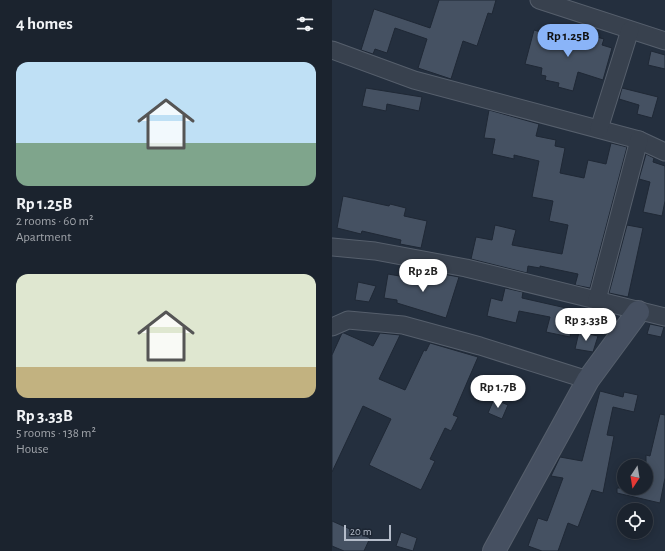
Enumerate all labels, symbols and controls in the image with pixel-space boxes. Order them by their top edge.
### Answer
icon: filters [294,13,316,35]
text: 4 homes [16,15,73,32]
pin: Rp 1.25B [527,24,609,58]
text: Rp 1.25B [546,30,590,43]
icon: home [130,88,202,160]
text: Rp 1.25B [16,195,72,212]
text: 2 rooms · 60 m² [16,215,93,228]
text: Apartment [16,231,71,244]
pin: Rp 2B [395,259,451,293]
text: Rp 2B [408,265,438,278]
icon: home [130,300,202,372]
pin: Rp 3.33B [545,308,627,342]
text: Rp 3.33B [564,314,608,327]
pin: Rp 1.7B [461,375,535,409]
text: Rp 1.7B [480,381,516,394]
text: Rp 3.33B [16,407,73,424]
text: 5 rooms · 138 m² [16,427,96,440]
text: House [16,443,48,456]
north arrow [617,459,653,495]
map controls [617,459,653,539]
button: locate [617,503,653,539]
scale bar [344,523,391,542]
text: 20 m [350,526,371,537]

